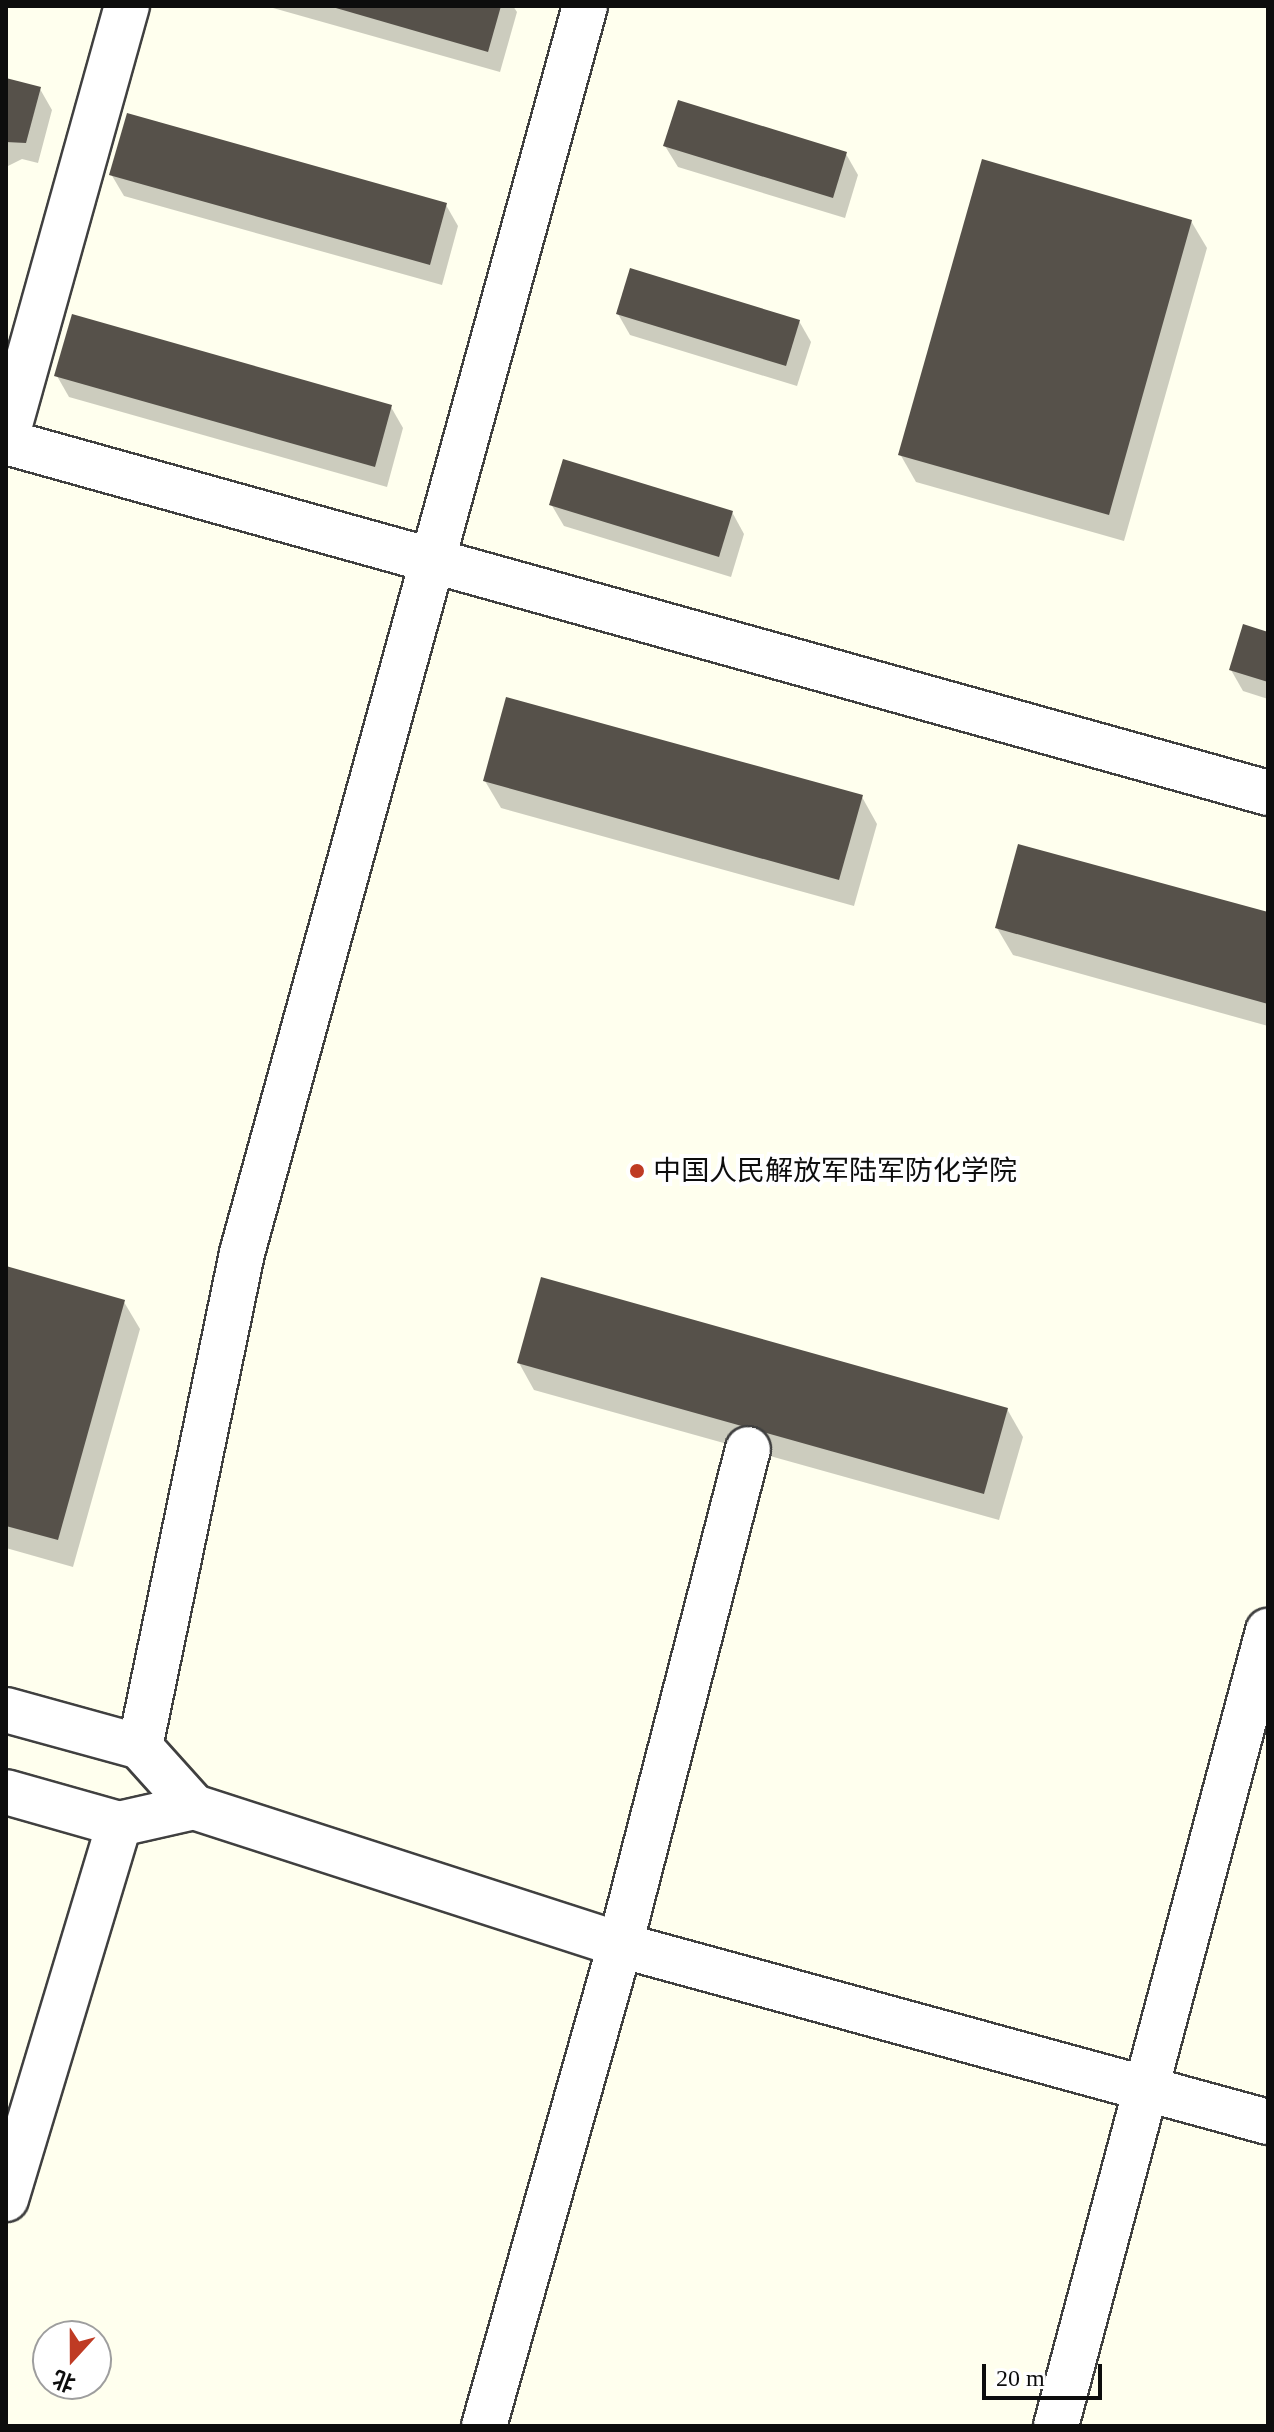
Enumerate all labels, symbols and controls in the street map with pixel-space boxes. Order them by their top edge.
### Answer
place label: 中国人民解放军陆军防化学院 [653,1154,1017,1188]
marker: 中国人民解放军陆军防化学院 [628,1162,646,1180]
north arrow [32,2320,112,2400]
scale bar [986,2348,1106,2398]
text: 北 [49,2365,79,2397]
text: 20 m [996,2365,1045,2391]

